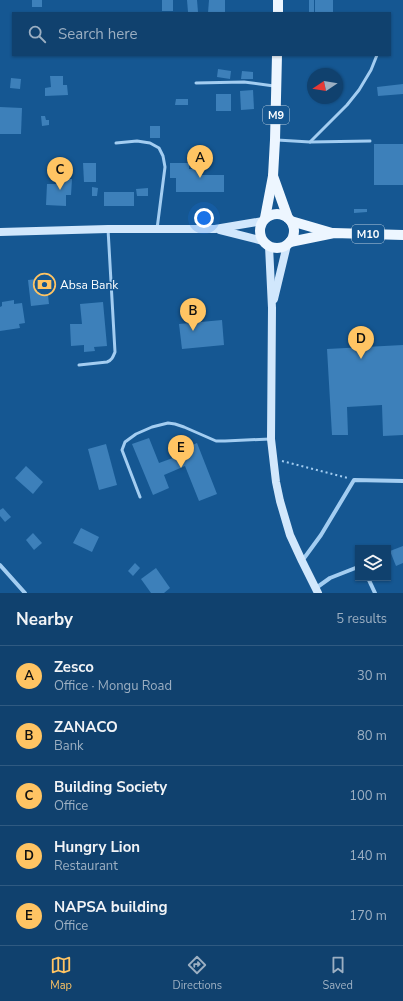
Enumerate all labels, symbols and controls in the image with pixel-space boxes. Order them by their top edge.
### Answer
search box [12,12,391,56]
icon: search [26,23,48,45]
text: Search here [58,24,138,44]
north arrow [307,68,343,104]
road number: M9 [263,106,289,124]
pin: A [187,145,213,178]
pin: C [47,157,73,190]
your location [194,208,214,228]
road number: M10 [352,225,384,243]
bank icon: Absa Bank [31,272,57,298]
place label: Absa Bank [60,277,119,293]
pin: B [180,298,206,331]
pin: D [348,326,374,359]
pin: E [168,435,194,468]
map controls [355,545,391,581]
button: layers [355,545,391,581]
text: Nearby [16,608,73,631]
text: 5 results [336,610,387,628]
text: Zesco [54,657,94,677]
text: A [24,667,34,685]
text: 30 m [357,667,387,685]
text: Office · Mongu Road [54,677,172,695]
text: ZANACO [54,717,118,737]
text: B [25,727,33,745]
text: 80 m [357,727,387,745]
text: Bank [54,737,84,755]
text: Building Society [54,777,167,797]
text: C [25,787,33,805]
text: 100 m [349,787,387,805]
text: Office [54,797,88,815]
text: Hungry Lion [54,837,140,857]
text: D [24,847,34,865]
text: 140 m [349,847,387,865]
text: Restaurant [54,857,118,875]
text: NAPSA building [54,897,168,917]
text: E [25,907,33,925]
text: 170 m [349,907,387,925]
text: Office [54,917,88,935]
tab: Map [50,954,72,993]
tab: Directions [172,954,222,993]
tab: Saved [322,954,353,993]

